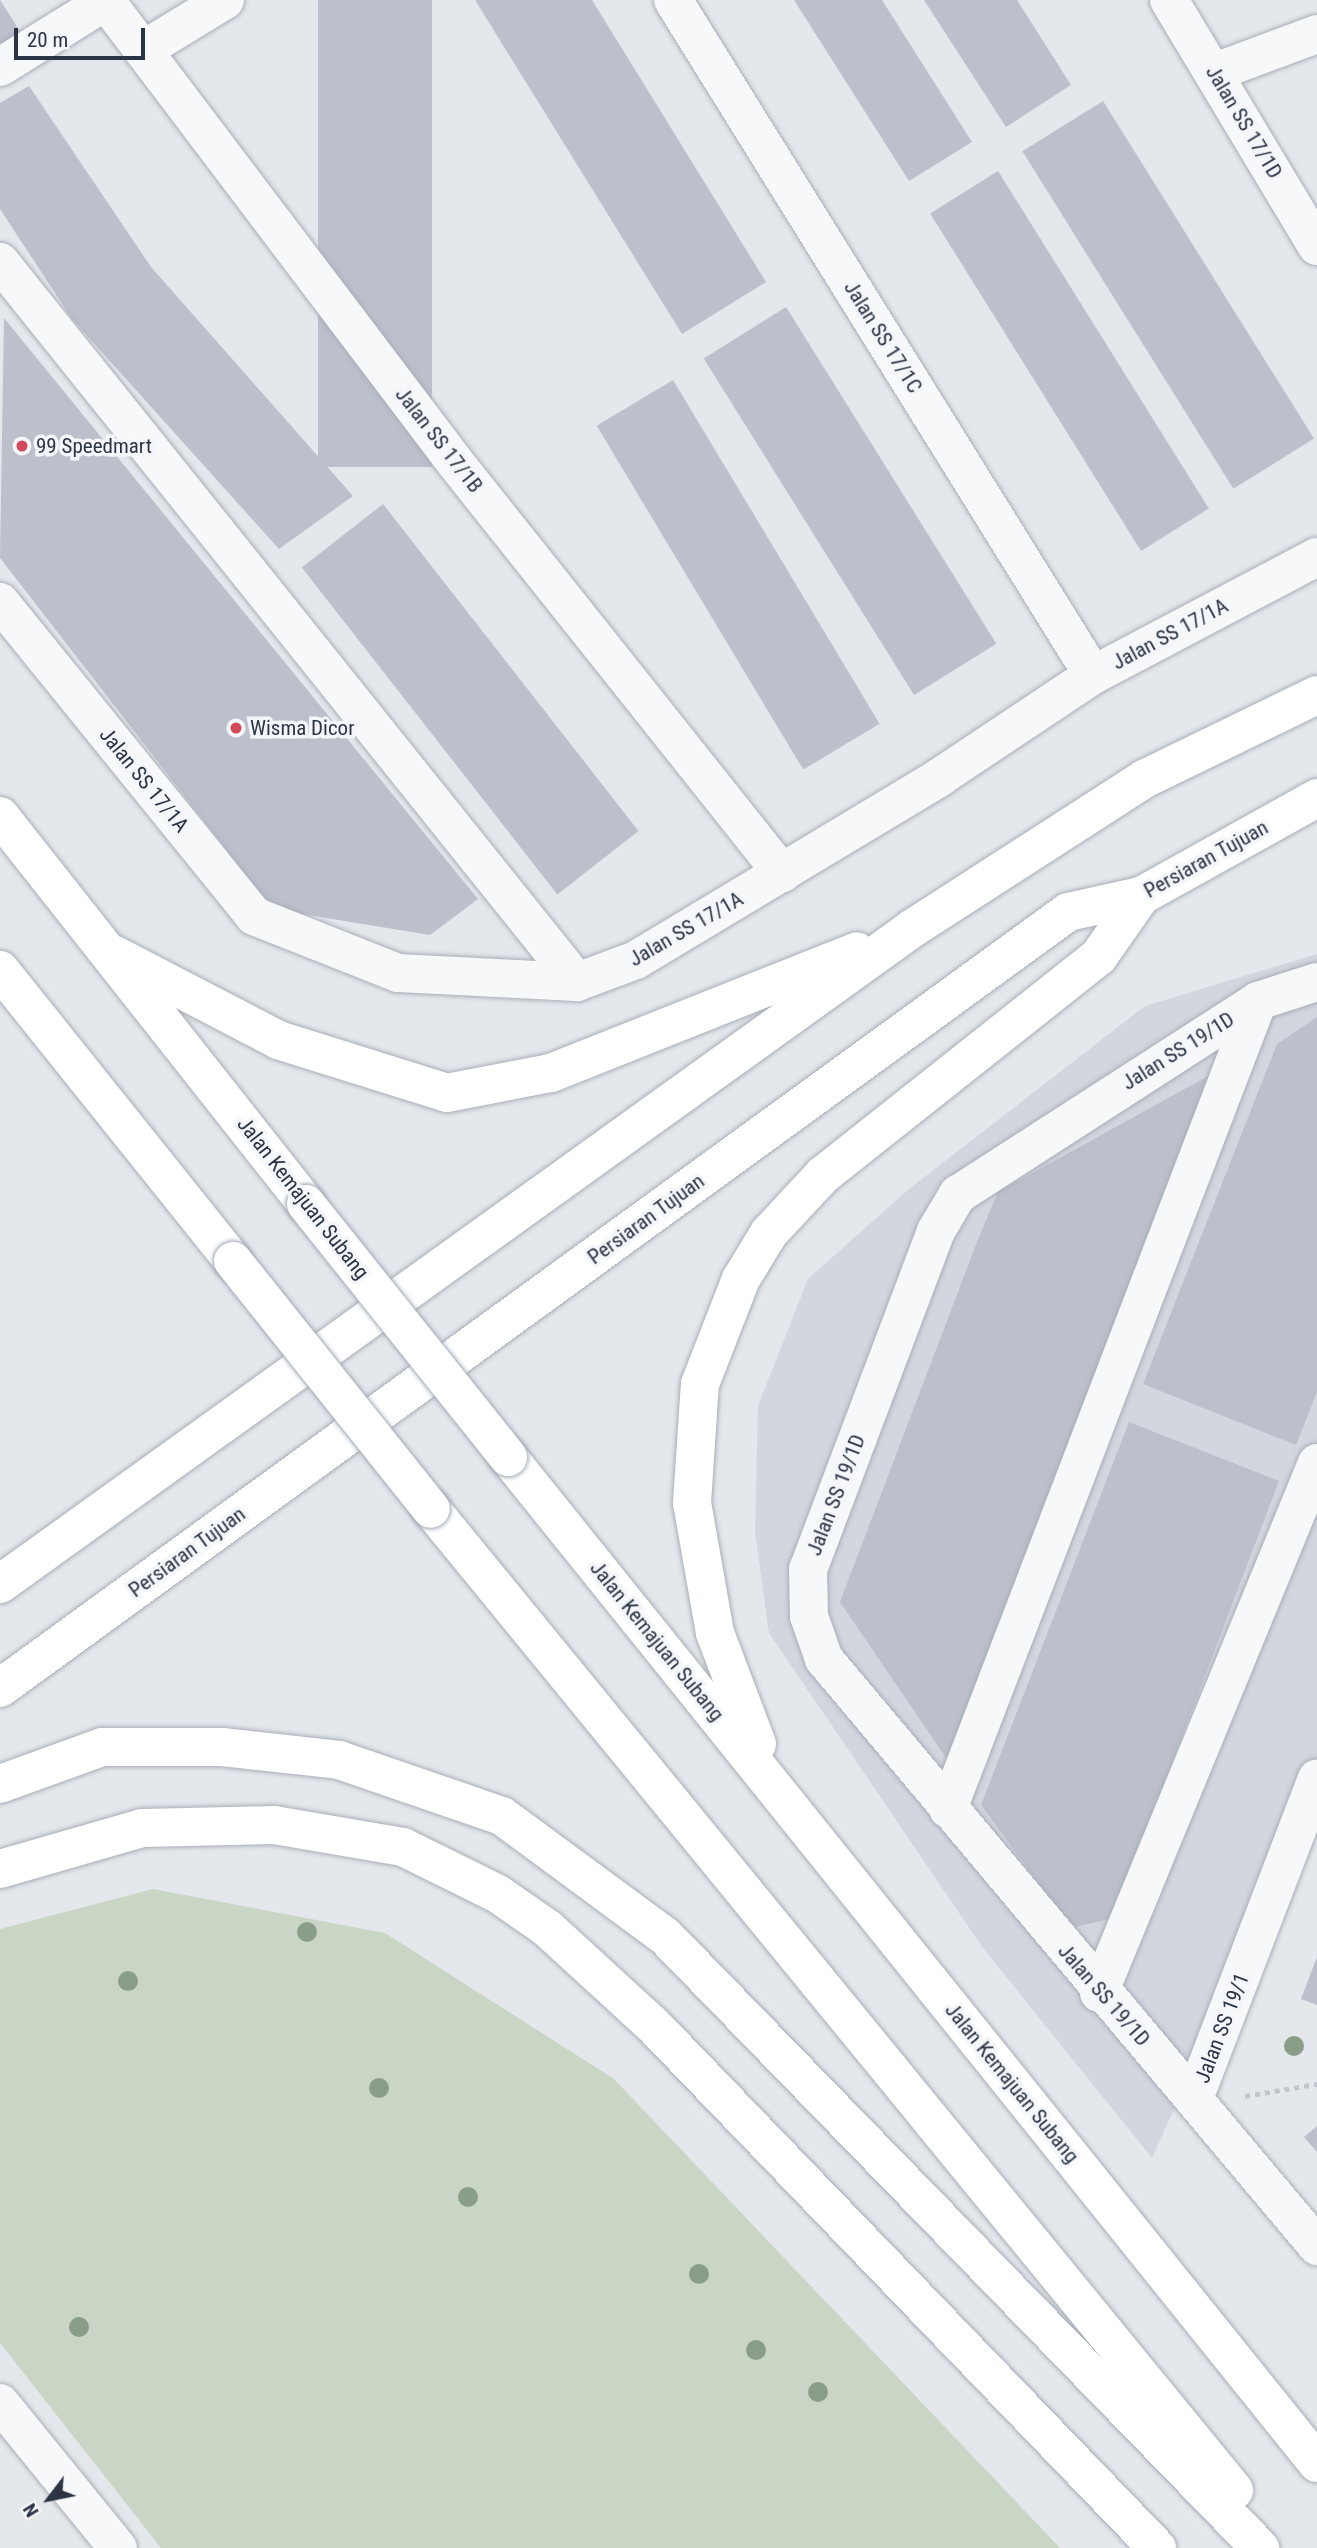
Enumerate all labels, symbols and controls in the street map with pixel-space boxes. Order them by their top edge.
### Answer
scale bar [18,14,149,58]
text: 20 m [27,28,68,52]
street label: Jalan SS 17/1D [1200,61,1288,183]
street label: Jalan SS 17/1C [839,276,927,398]
street label: Jalan SS 17/1B [390,382,488,498]
place label: 99 Speedmart [36,433,152,459]
marker: 99 Speedmart [14,438,30,454]
street label: Jalan SS 17/1A [1108,593,1232,675]
place label: Wisma Dicor [250,715,355,741]
marker: Wisma Dicor [228,720,244,736]
street label: Jalan SS 17/1A [94,722,194,838]
street label: Persiaran Tujuan [1139,814,1273,904]
street label: Jalan SS 17/1A [624,886,748,972]
street label: Jalan SS 19/1D [1117,1007,1239,1095]
street label: Jalan Kemajuan Subang [232,1112,374,1284]
street label: Persiaran Tujuan [583,1168,709,1270]
street label: Jalan SS 19/1D [801,1431,871,1559]
street label: Persiaran Tujuan [124,1501,250,1603]
street label: Jalan Kemajuan Subang [585,1556,729,1726]
street label: Jalan SS 19/1D [1053,1939,1155,2051]
street label: Jalan SS 19/1 [1190,1970,1254,2086]
street label: Jalan Kemajuan Subang [940,1998,1084,2168]
north arrow [14,2464,84,2534]
text: N [18,2499,44,2521]

